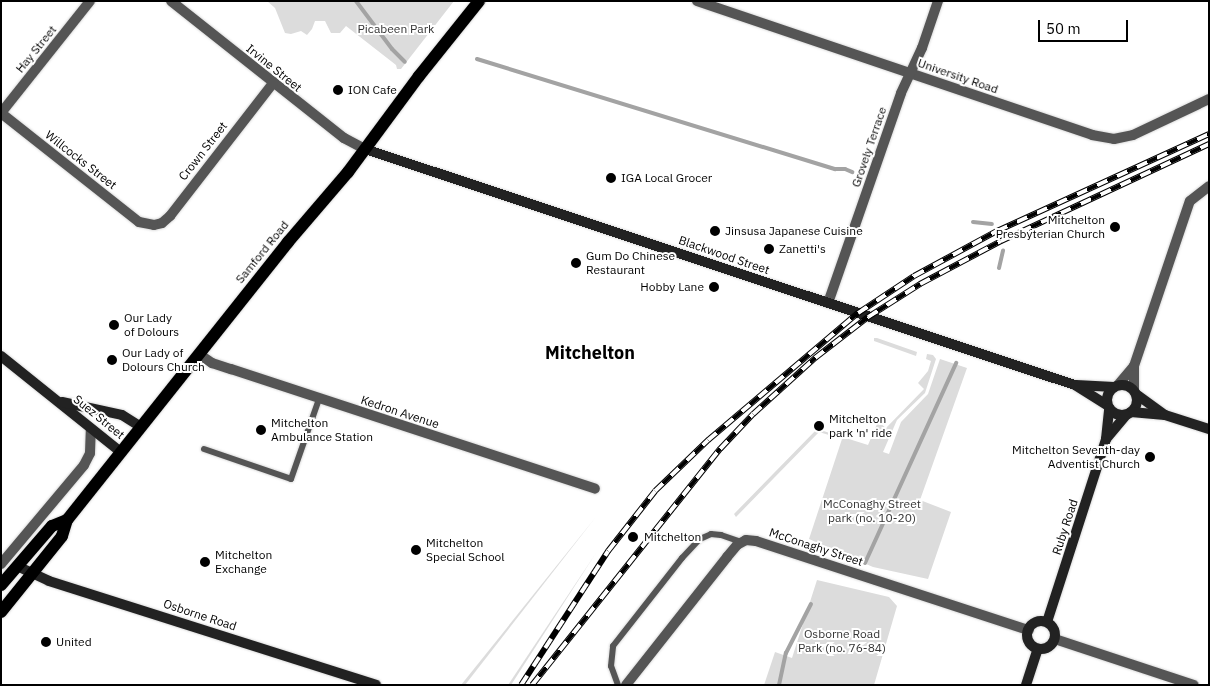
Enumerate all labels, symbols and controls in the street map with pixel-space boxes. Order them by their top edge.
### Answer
scale bar [1040,10,1130,42]
text: 50 m [1046,19,1081,38]
street label: Hay Street [13,22,59,76]
park label: Picabeen Park [358,22,434,36]
street label: Irvine Street [243,41,305,95]
street label: University Road [916,55,1000,97]
place label: ION Cafe [348,83,397,97]
marker: ION Cafe [332,84,344,96]
street label: Grovely Terrace [849,105,889,189]
street label: Crown Street [176,119,230,183]
street label: Willcocks Street [42,128,120,192]
place label: IGA Local Grocer [621,171,712,185]
marker: IGA Local Grocer [605,172,617,184]
place label: Mitchelton Presbyterian Church [996,213,1105,241]
street label: Samford Road [232,218,292,286]
marker: Mitchelton Presbyterian Church [1109,221,1121,233]
place label: Jinsusa Japanese Cuisine [725,224,863,238]
marker: Jinsusa Japanese Cuisine [709,225,721,237]
street label: Blackwood Street [677,233,771,277]
place label: Zanetti's [779,242,826,256]
marker: Zanetti's [763,243,775,255]
place label: Gum Do Chinese Restaurant [586,249,675,277]
marker: Gum Do Chinese Restaurant [570,257,582,269]
place label: Hobby Lane [640,280,704,294]
marker: Hobby Lane [708,281,720,293]
place label: Our Lady of Dolours [124,311,179,339]
marker: Our Lady of Dolours [108,319,120,331]
district label: Mitchelton [545,342,635,364]
place label: Our Lady of Dolours Church [122,346,205,374]
marker: Our Lady of Dolours Church [106,354,118,366]
street label: Suez Street [71,392,127,442]
street label: Kedron Avenue [359,393,441,431]
place label: Mitchelton park 'n' ride [829,412,892,440]
place label: Mitchelton Ambulance Station [271,416,373,444]
marker: Mitchelton park 'n' ride [813,420,825,432]
marker: Mitchelton Ambulance Station [255,424,267,436]
place label: Mitchelton Seventh-day Adventist Church [1012,443,1140,471]
marker: Mitchelton Seventh-day Adventist Church [1144,451,1156,463]
park label: McConaghy Street park (no. 10-20) [823,497,921,525]
street label: Ruby Road [1049,497,1081,557]
street label: McConaghy Street [767,525,865,569]
marker: Mitchelton [626,530,640,544]
place label: Mitchelton [644,530,701,544]
place label: Mitchelton Special School [426,536,505,564]
marker: Mitchelton Special School [410,544,422,556]
place label: Mitchelton Exchange [215,548,272,576]
marker: Mitchelton Exchange [199,556,211,568]
street label: Osborne Road [162,596,238,634]
park label: Osborne Road Park (no. 76-84) [798,627,886,655]
place label: United [56,635,92,649]
marker: United [40,636,52,648]

